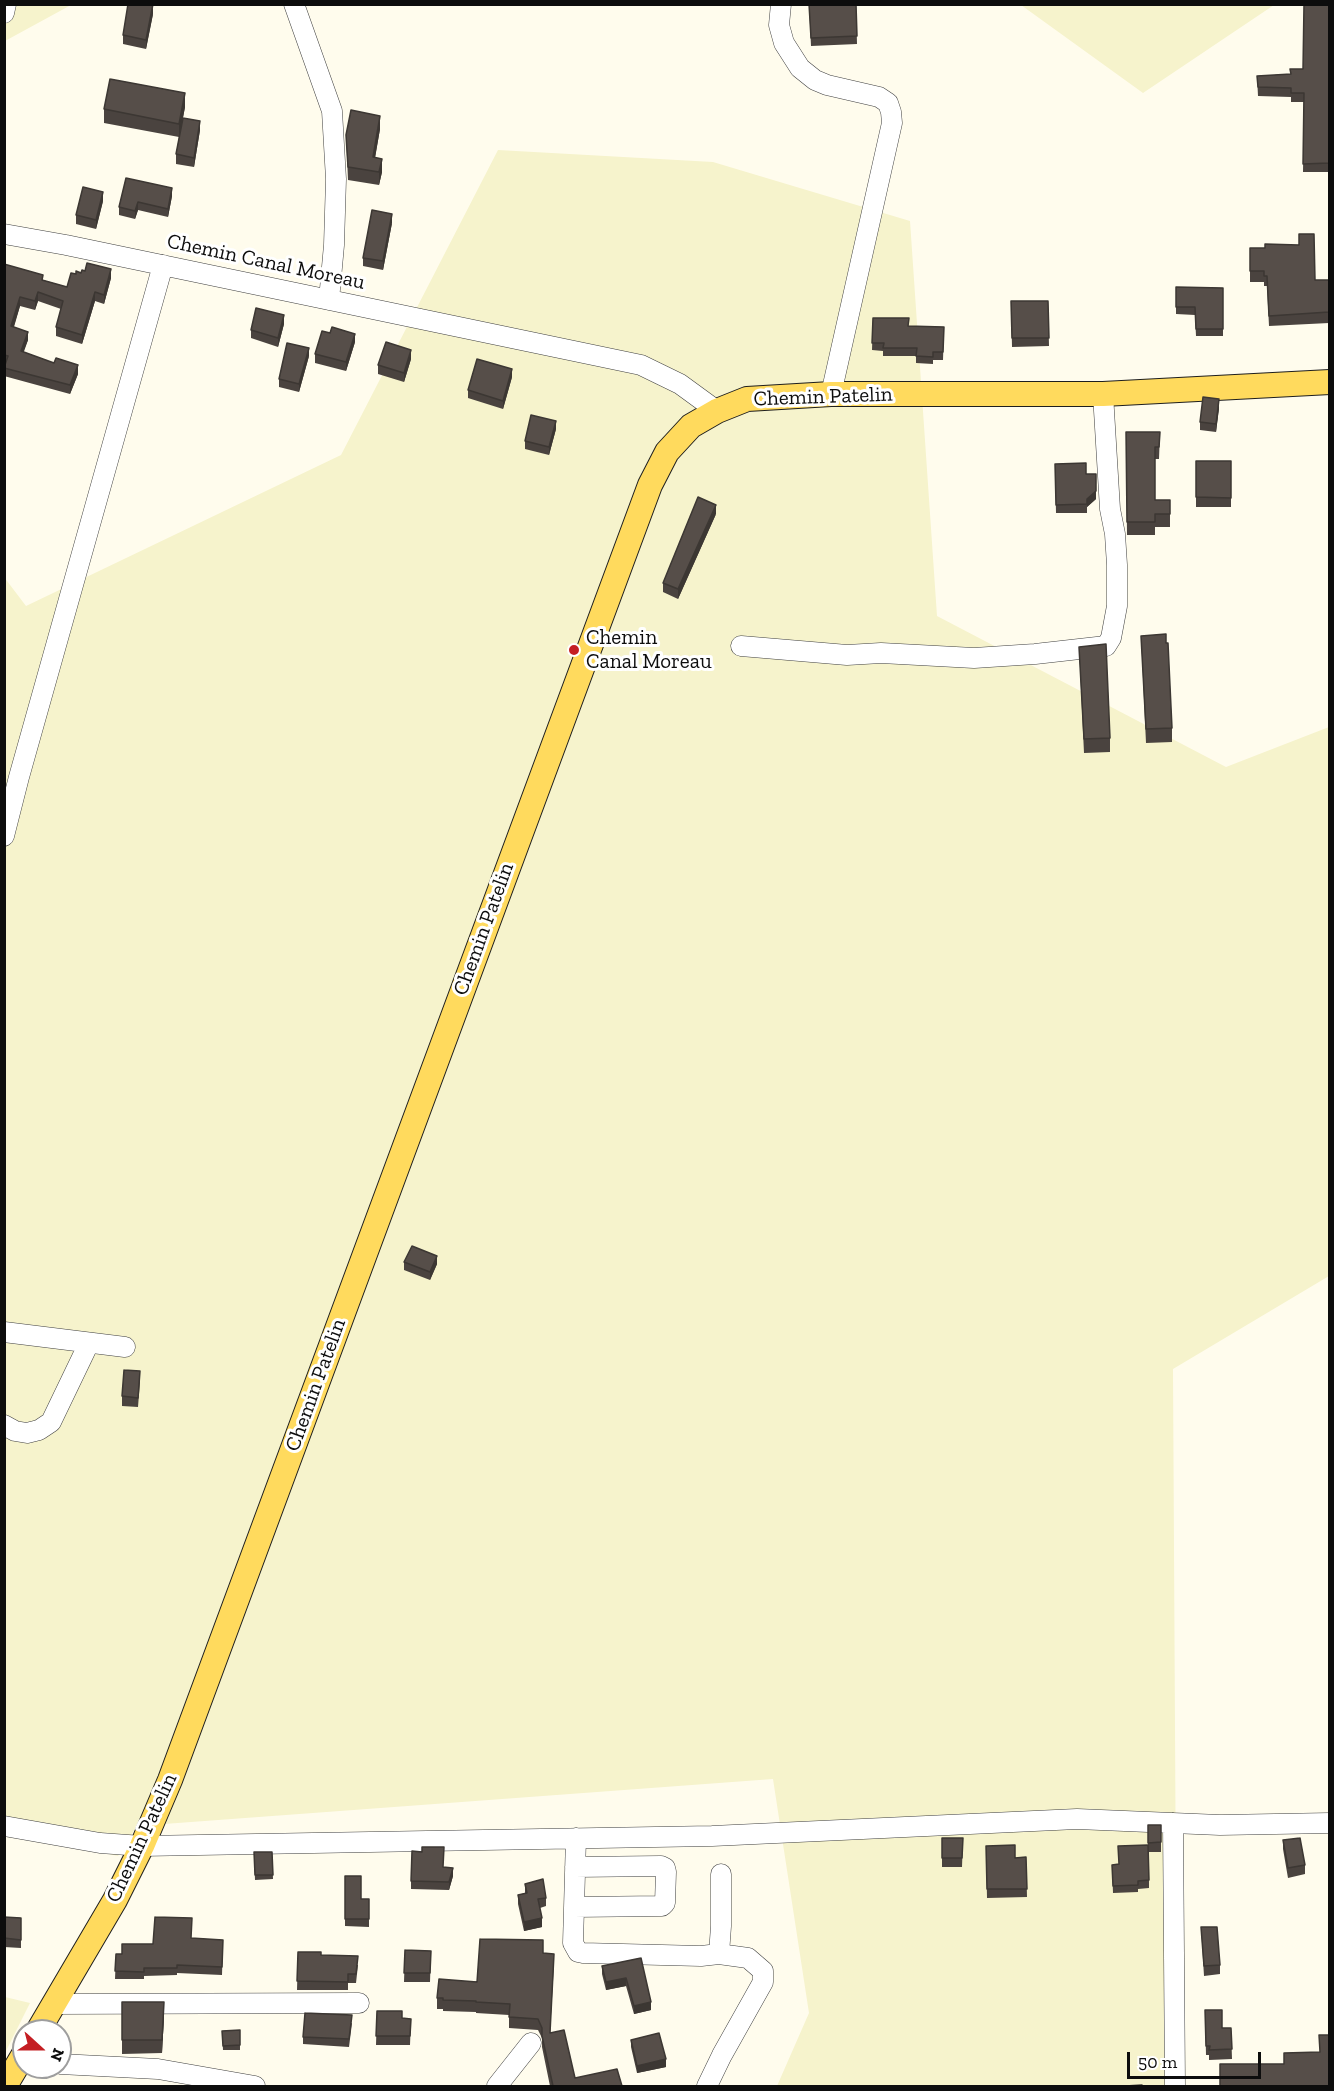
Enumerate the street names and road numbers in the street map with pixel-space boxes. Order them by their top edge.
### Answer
street label: Chemin Canal Moreau [165,229,367,295]
street label: Chemin Patelin [753,382,893,412]
street label: Chemin Patelin [448,859,520,999]
street label: Chemin Patelin [280,1315,352,1455]
street label: Chemin Patelin [101,1770,183,1906]

